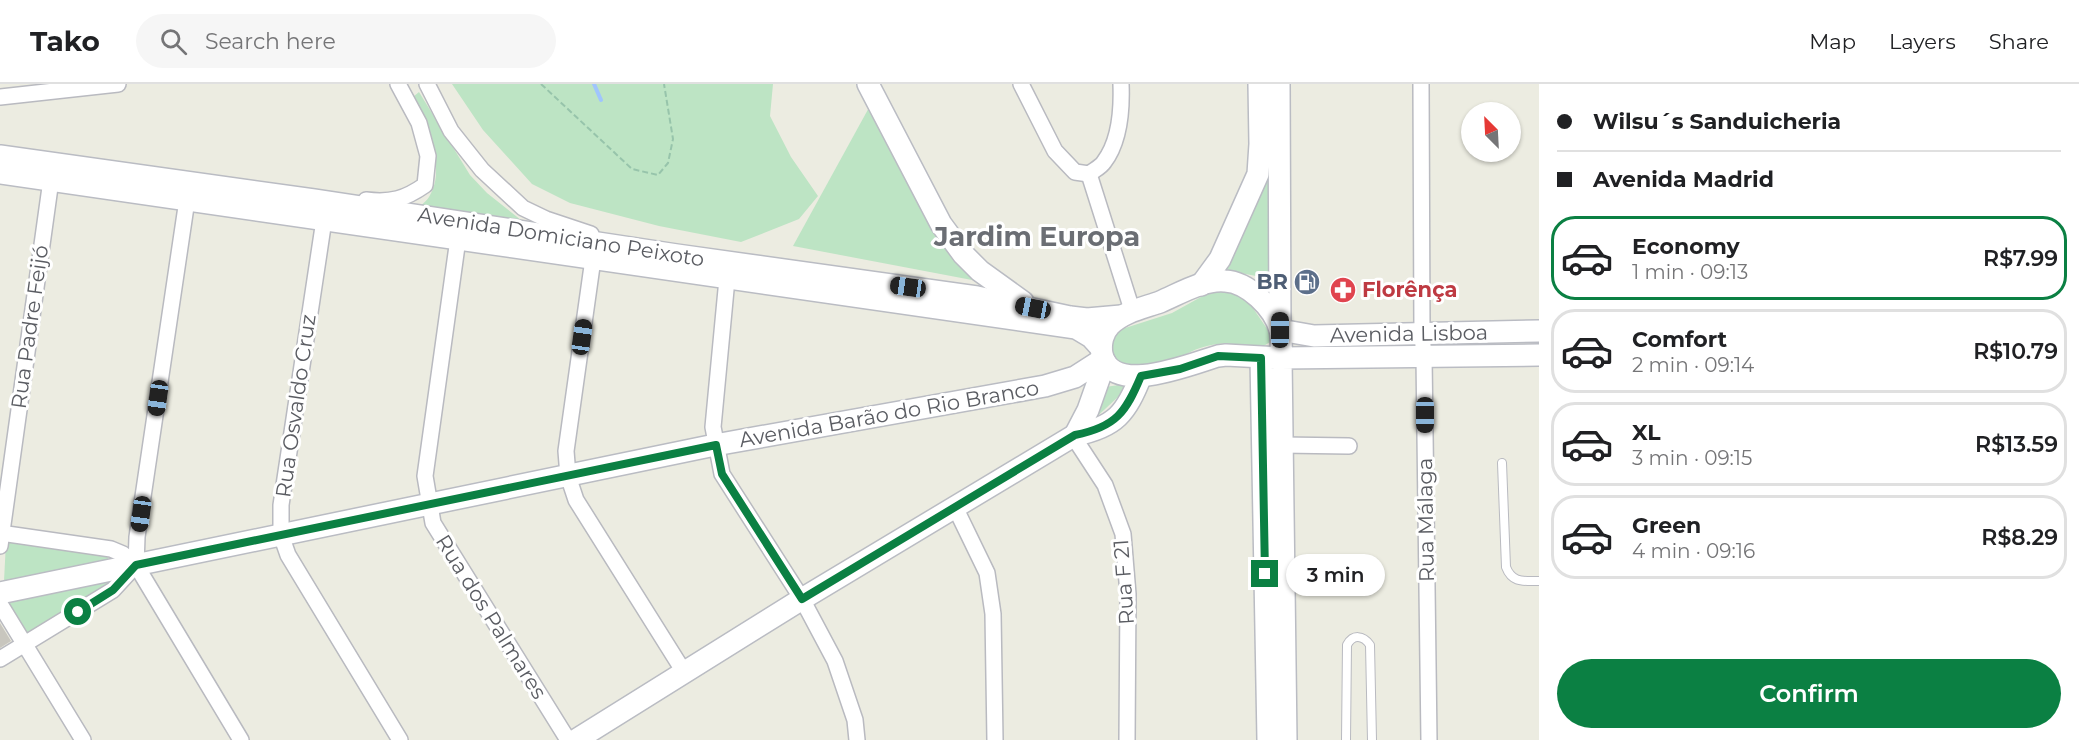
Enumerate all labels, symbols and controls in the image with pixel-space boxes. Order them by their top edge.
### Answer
search box [136,14,556,68]
text: Tako [30,24,100,58]
icon: search [157,25,190,58]
text: Search here [205,28,336,55]
text: Map [1809,29,1856,54]
text: Layers [1889,29,1956,54]
text: Share [1989,29,2049,54]
north arrow [1461,102,1521,162]
map controls [1461,102,1521,162]
text: Wilsu´s Sanduicheria [1593,108,1841,135]
text: Avenida Madrid [1593,166,1774,193]
street label: Avenida Domiciano Peixoto [416,202,706,272]
district label: Jardim Europa [933,220,1140,253]
icon: car [1560,231,1614,285]
text: Economy [1632,233,1740,260]
street label: Rua Padre Feijó [6,243,53,410]
text: R$7.99 [1983,245,2058,272]
text: 1 min · 09:13 [1632,260,1748,284]
fuel station icon: BR [1292,267,1322,297]
place label: BR [1257,269,1288,294]
pharmacy icon: Florênça [1328,275,1358,305]
car [889,276,927,298]
place label: Florênça [1362,277,1458,302]
car [1014,296,1052,320]
car [1271,312,1289,348]
street label: Rua Osvaldo Cruz [270,313,321,499]
car [571,318,593,356]
street label: Avenida Lisboa [1330,320,1488,347]
icon: car [1560,324,1614,378]
text: Comfort [1632,326,1727,353]
text: R$10.79 [1973,338,2058,365]
text: 2 min · 09:14 [1632,353,1754,377]
street label: Avenida Barão do Rio Branco [737,375,1041,452]
car [147,379,169,417]
car [1416,397,1434,433]
icon: car [1560,417,1614,471]
text: XL [1632,419,1661,446]
text: R$13.59 [1975,431,2058,458]
text: 3 min · 09:15 [1632,446,1752,470]
street label: Rua Málaga [1412,458,1439,582]
car [130,495,152,533]
icon: car [1560,510,1614,564]
text: Green [1632,512,1701,539]
text: R$8.29 [1981,524,2058,551]
street label: Rua dos Palmares [431,530,552,703]
street label: Rua F 21 [1108,539,1139,626]
text: 4 min · 09:16 [1632,539,1755,563]
callout: 3 min [1286,553,1385,595]
route end [1251,560,1278,587]
text: 3 min [1307,563,1364,587]
route start [64,598,91,625]
button: Confirm [1557,659,2061,728]

